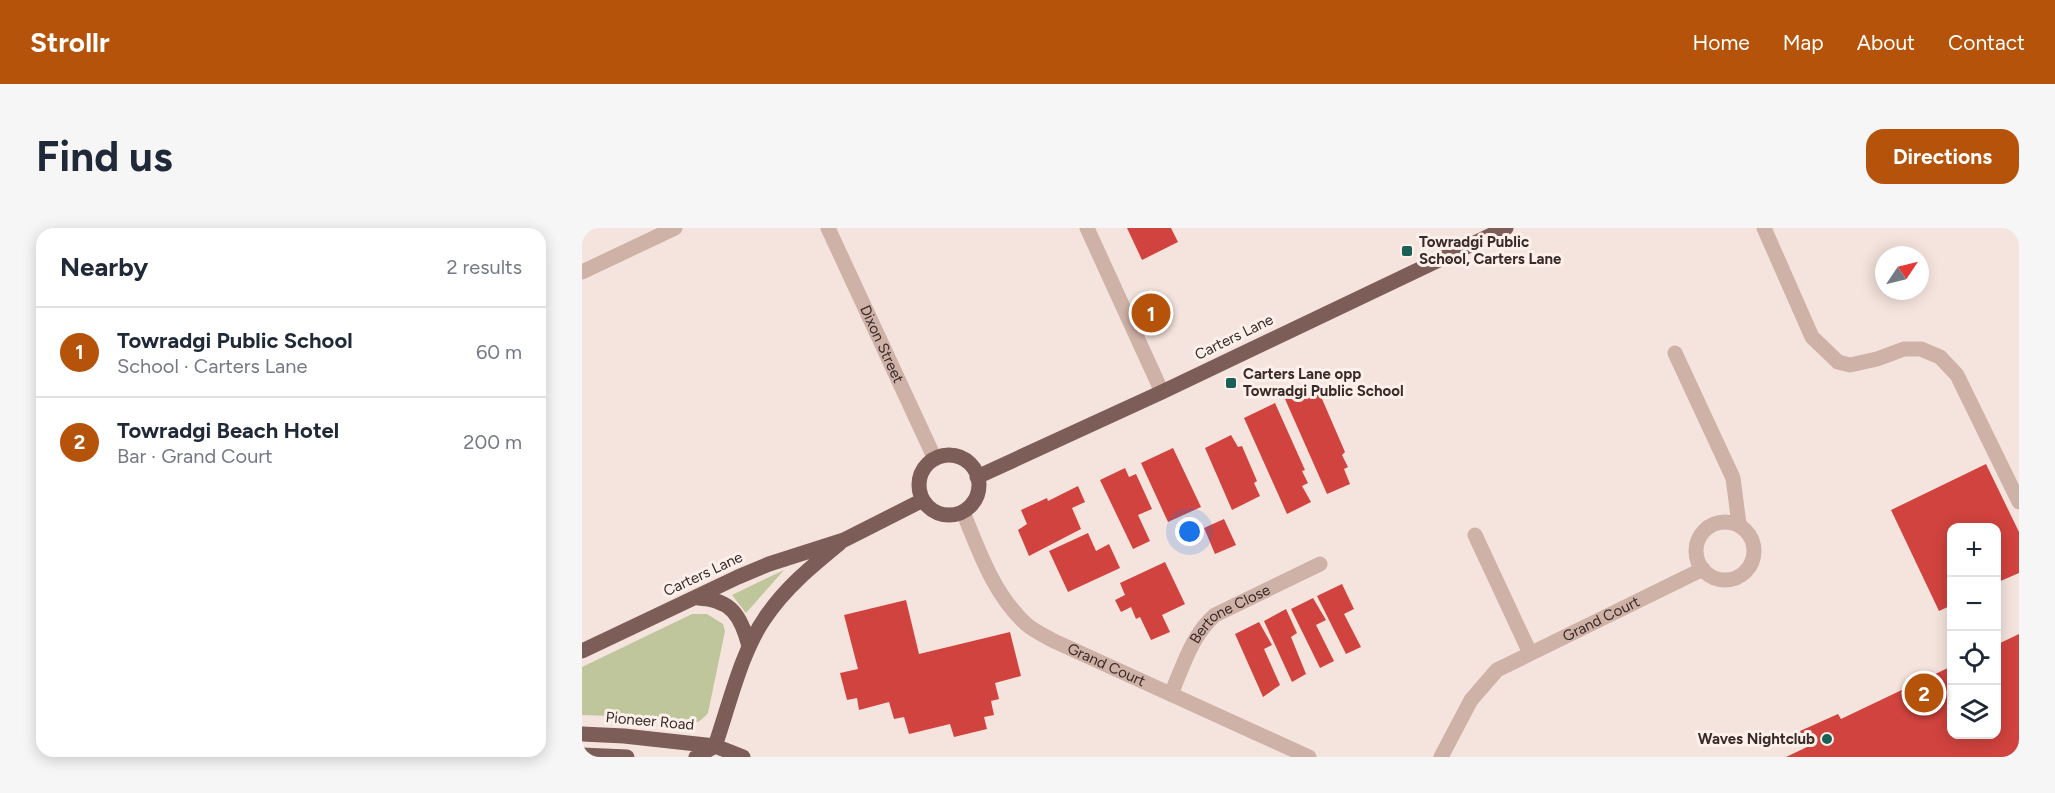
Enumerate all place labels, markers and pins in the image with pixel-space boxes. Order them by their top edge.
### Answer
place label: Towradgi Public School, Carters Lane [1419,233,1562,268]
marker: Towradgi Public School, Carters Lane [1400,244,1414,258]
pin: 1 [1132,290,1170,335]
place label: Carters Lane opp Towradgi Public School [1243,365,1404,400]
marker: Carters Lane opp Towradgi Public School [1224,376,1238,390]
pin: 2 [1904,670,1944,716]
place label: Waves Nightclub [1698,730,1815,748]
marker: Waves Nightclub [1820,732,1834,746]

